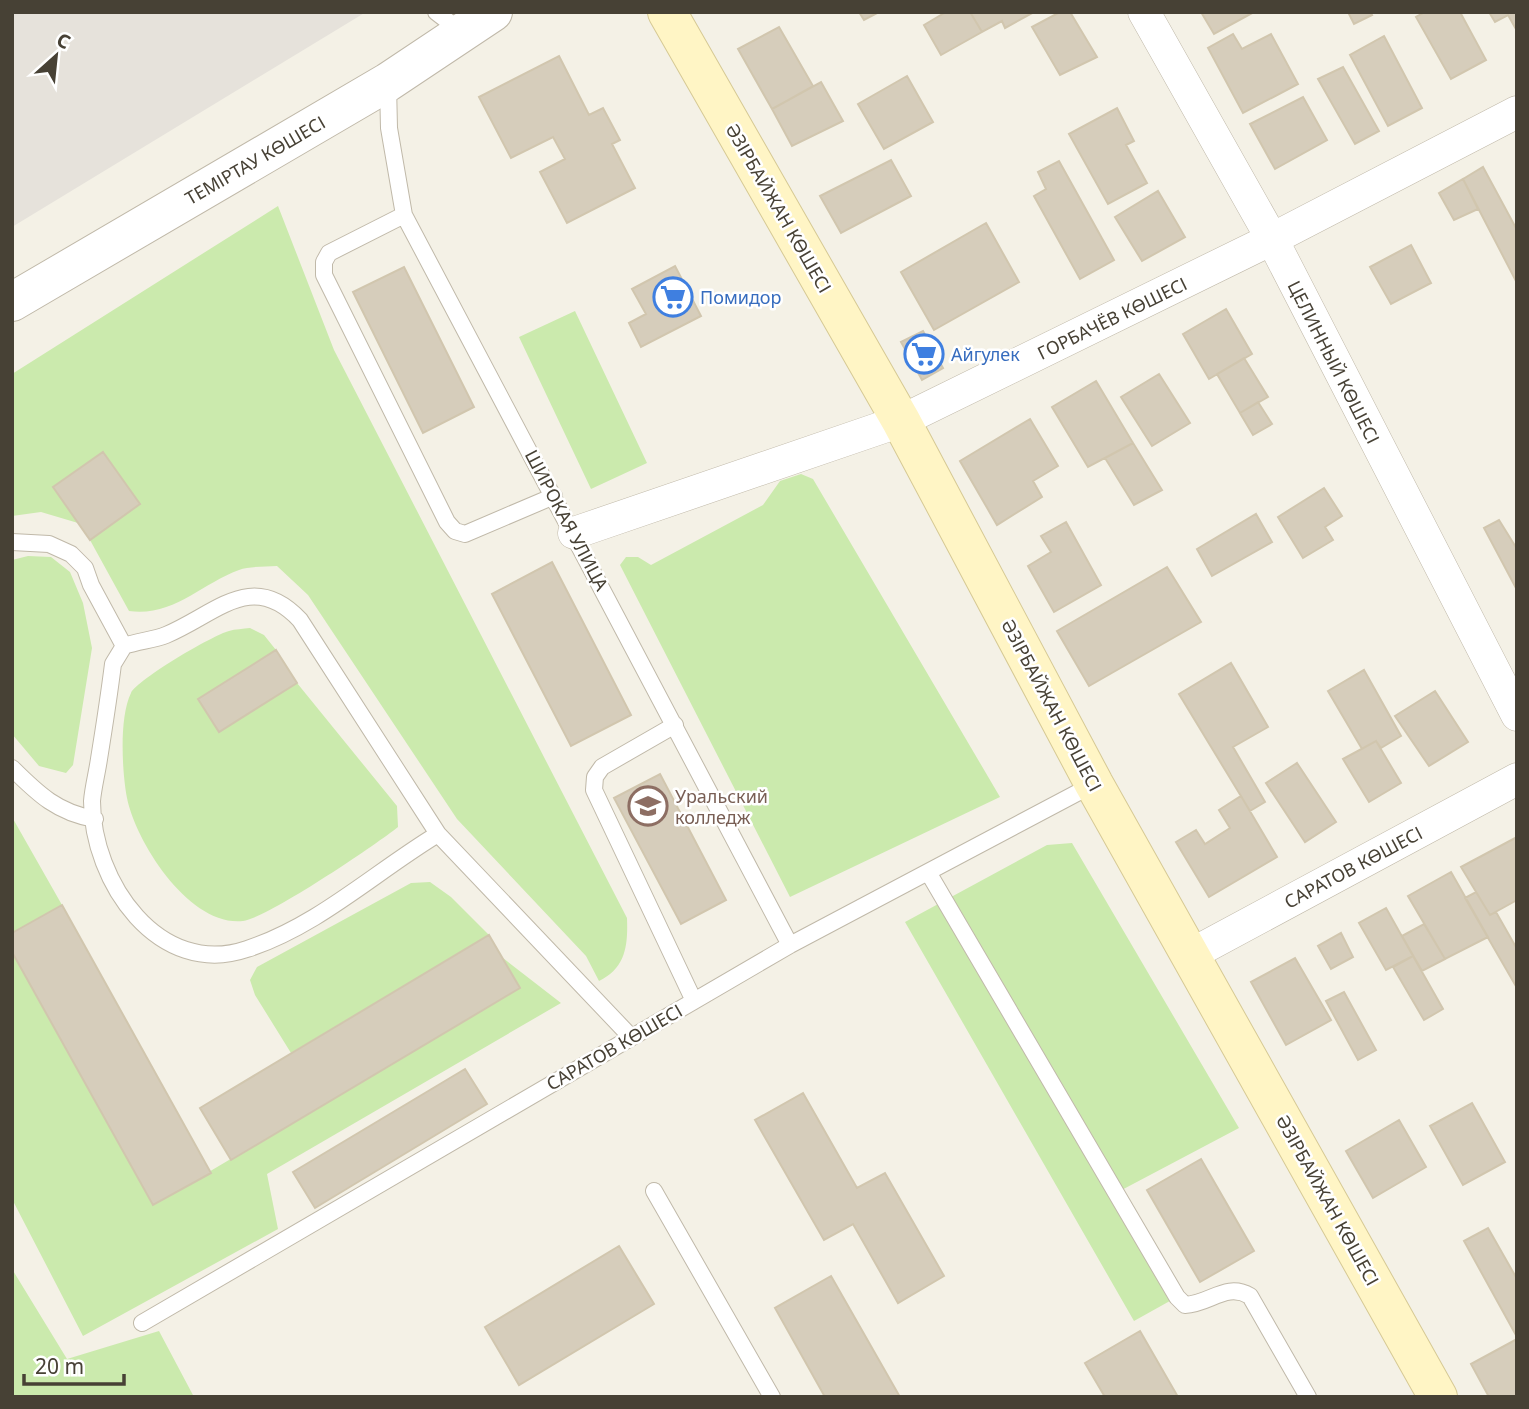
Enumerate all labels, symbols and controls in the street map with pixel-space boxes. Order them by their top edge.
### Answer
north arrow [21,21,91,91]
text: С [52,26,75,55]
street label: ТЕМІРТАУ КӨШЕСІ [181,110,329,210]
street label: ӘЗІРБАЙЖАН КӨШЕСІ [721,119,837,297]
street label: ГОРБАЧЁВ КӨШЕСІ [1033,271,1191,365]
supermarket icon: Помидор [652,276,694,318]
street label: ЦЕЛИННЫЙ КӨШЕСІ [1282,276,1386,448]
place label: Помидор [700,285,782,309]
supermarket icon: Айгулек [903,333,945,375]
place label: Айгулек [951,342,1020,366]
street label: ШИРОКАЯ УЛИЦА [520,445,614,595]
street label: ӘЗІРБАЙЖАН КӨШЕСІ [996,615,1108,795]
place label: Уральский колледж [675,784,768,829]
school or university icon: Уральский колледж [627,785,669,827]
street label: САРАТОВ КӨШЕСІ [1280,820,1426,914]
street label: САРАТОВ КӨШЕСІ [542,998,686,1096]
street label: ӘЗІРБАЙЖАН КӨШЕСІ [1271,1110,1385,1290]
scale bar [24,1342,124,1386]
text: 20 m [35,1352,84,1380]

